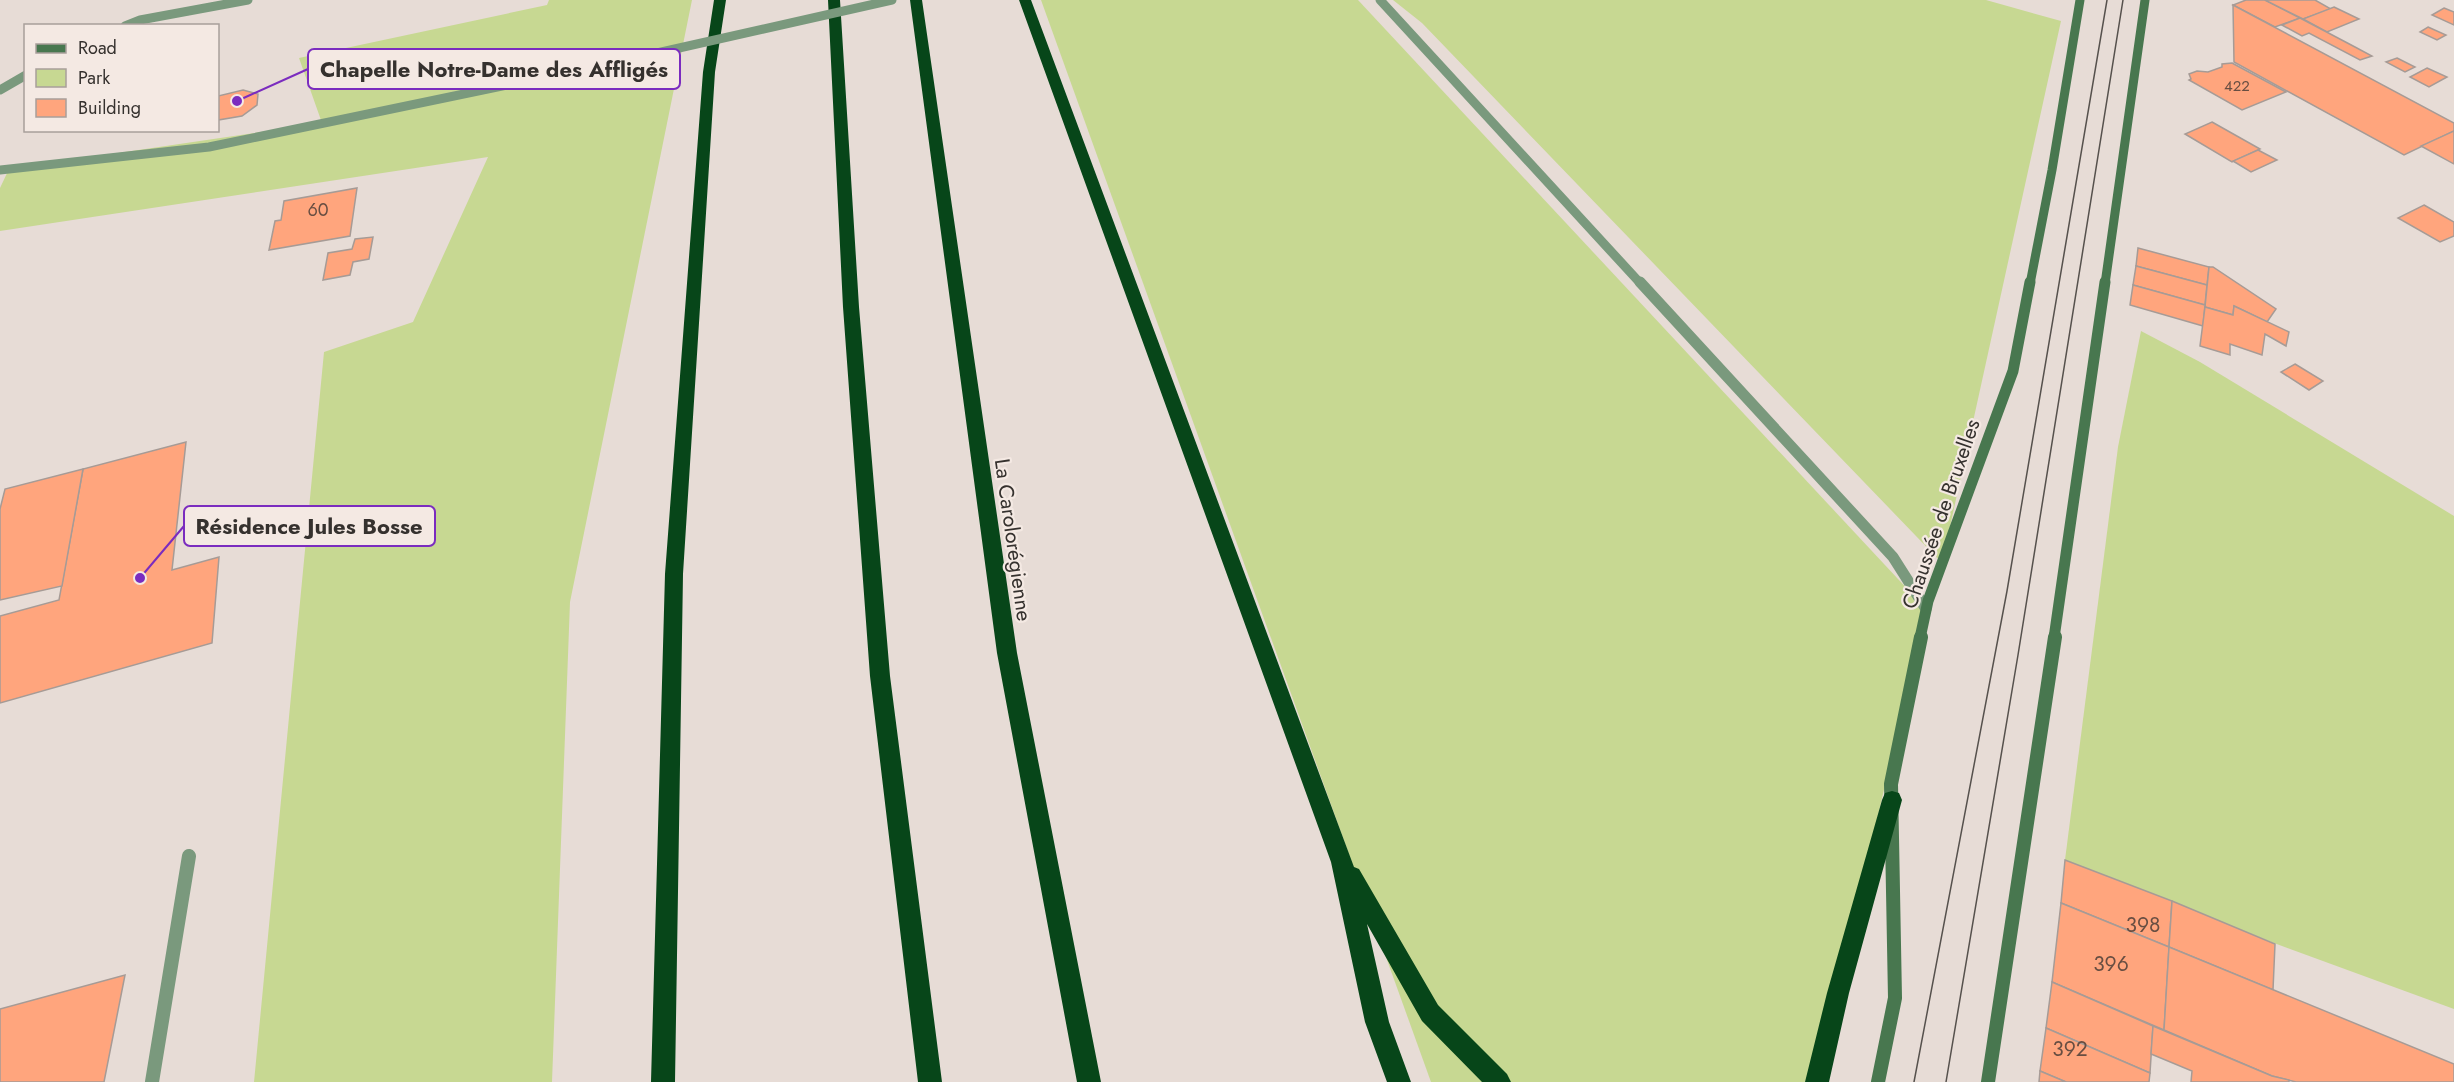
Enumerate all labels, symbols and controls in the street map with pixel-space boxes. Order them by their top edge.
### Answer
legend [24,24,219,132]
text: Road [78,35,117,61]
callout: Chapelle Notre-Dame des Affligés [308,49,680,89]
text: Chapelle Notre-Dame des Affligés [320,53,668,85]
text: Park [78,65,110,91]
house number: 422 [2224,75,2250,97]
text: Building [78,95,141,121]
house number: 60 [307,197,329,223]
street label: Chaussée de Bruxelles [1894,415,1988,613]
street label: La Carolorégienne [987,457,1039,623]
callout: Résidence Jules Bosse [184,506,435,546]
text: Résidence Jules Bosse [195,510,423,542]
house number: 398 [2125,910,2161,940]
house number: 396 [2093,949,2129,979]
house number: 392 [2052,1034,2088,1064]

